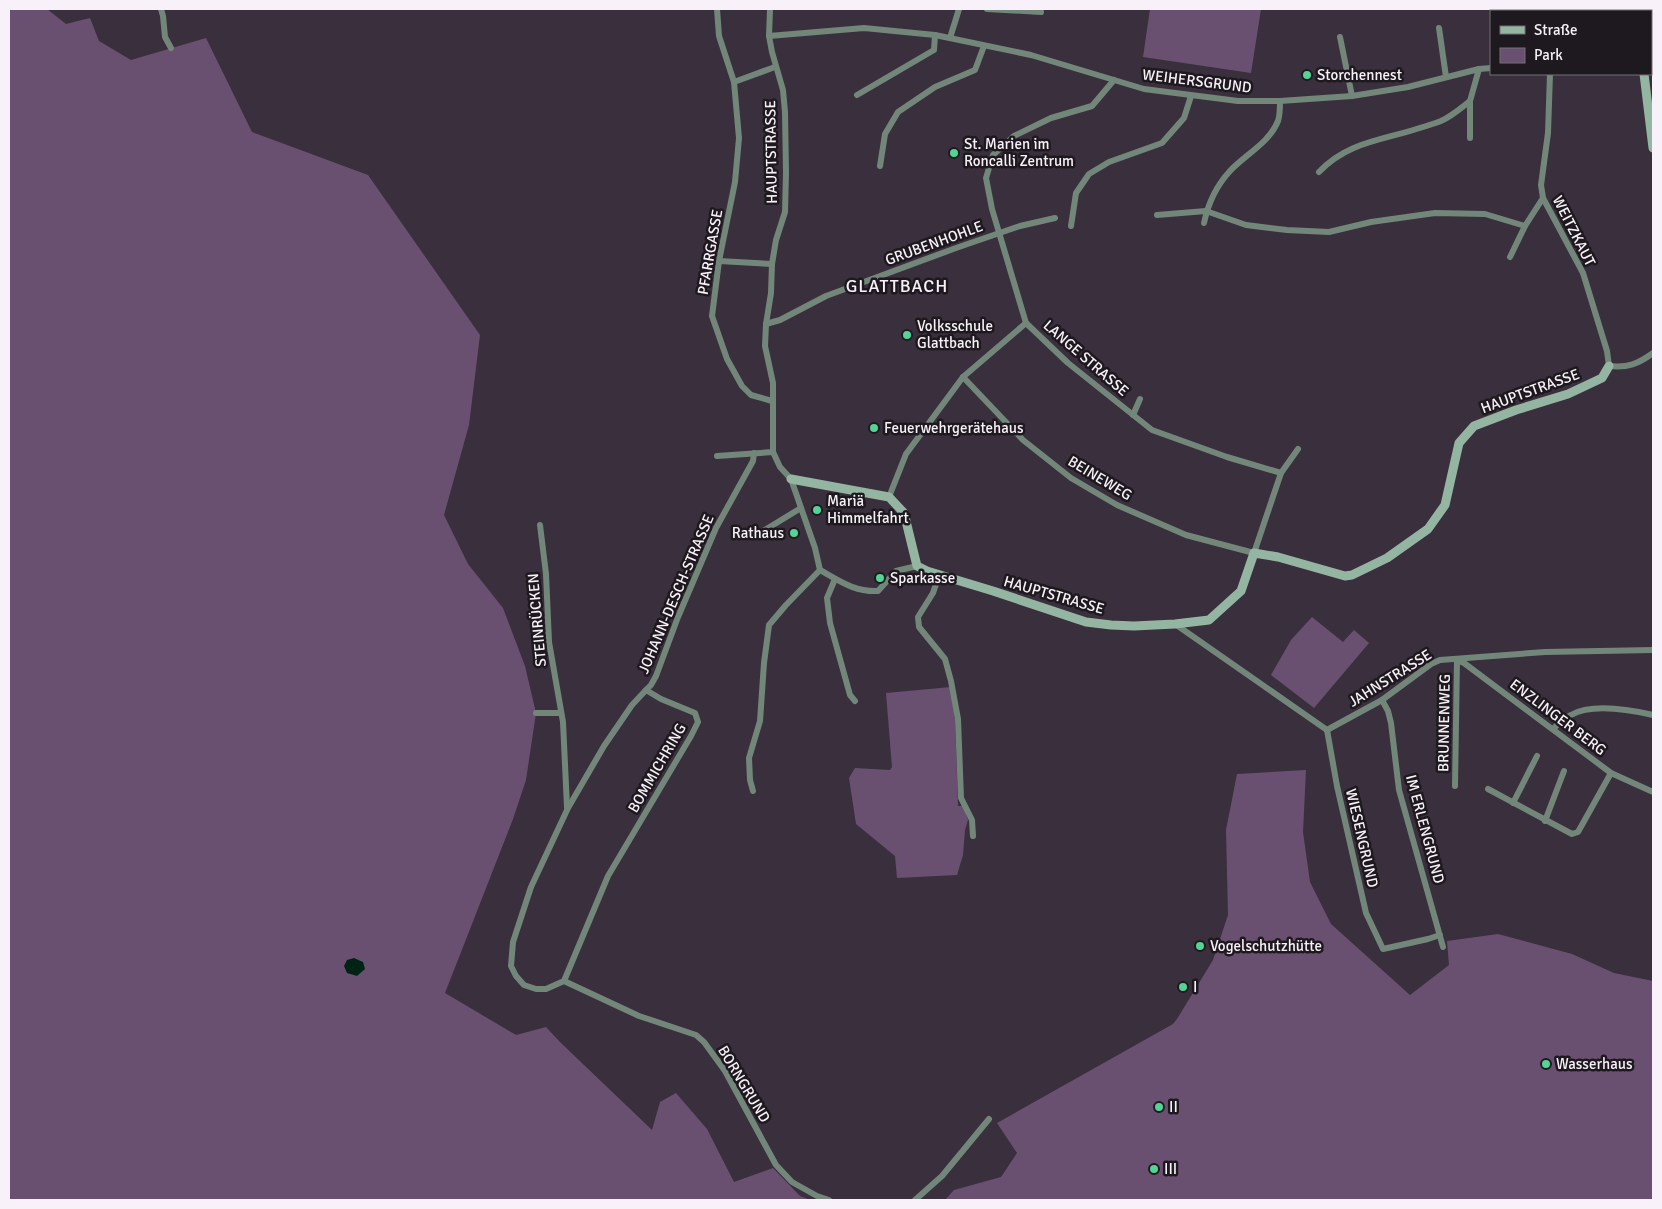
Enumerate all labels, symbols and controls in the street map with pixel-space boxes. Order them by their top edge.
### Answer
legend [1490,10,1652,75]
text: Straße [1534,21,1578,39]
text: Park [1534,46,1563,64]
street label: WEIHERSGRUND [1141,65,1253,97]
place label: Storchennest [1317,66,1402,84]
marker: Storchennest [1301,69,1313,81]
street label: HAUPTSTRASSE [761,100,781,204]
place label: St. Marien im Roncalli Zentrum [964,135,1074,170]
marker: St. Marien im Roncalli Zentrum [948,147,960,159]
street label: WEITZKAUT [1549,193,1600,270]
street label: PFARRGASSE [694,208,726,296]
street label: GRUBENHOHLE [883,217,985,269]
district label: GLATTBACH [846,275,948,297]
street label: LANGE STRASSE [1040,316,1132,400]
place label: Volksschule Glattbach [917,317,993,352]
marker: Volksschule Glattbach [901,329,913,341]
street label: HAUPTSTRASSE [1478,365,1582,417]
place label: Feuerwehrgerätehaus [884,419,1024,437]
marker: Feuerwehrgerätehaus [868,422,880,434]
street label: BEINEWEG [1065,452,1135,504]
place label: Mariä Himmelfahrt [827,492,909,527]
marker: Mariä Himmelfahrt [811,504,823,516]
street label: JOHANN-DESCH-STRASSE [634,512,718,676]
place label: Rathaus [732,524,784,542]
marker: Rathaus [788,527,800,539]
place label: Sparkasse [890,569,955,587]
marker: Sparkasse [874,572,886,584]
street label: HAUPTSTRASSE [1002,572,1106,618]
street label: STEINRÜCKEN [524,573,550,667]
street label: JAHNSTRASSE [1345,645,1435,711]
street label: BRUNNENWEG [1434,674,1454,772]
street label: ENZLINGER BERG [1506,675,1610,759]
street label: BOMMICHRING [624,720,690,816]
street label: IM ERLENGRUND [1402,773,1448,885]
street label: WIESENGRUND [1342,787,1382,889]
place label: Vogelschutzhütte [1210,937,1322,955]
marker: Vogelschutzhütte [1194,940,1206,952]
place label: I [1193,978,1197,996]
marker: I [1177,981,1189,993]
street label: BORNGRUND [714,1042,774,1126]
place label: Wasserhaus [1556,1055,1633,1073]
marker: Wasserhaus [1540,1058,1552,1070]
place label: II [1169,1098,1178,1116]
marker: II [1153,1101,1165,1113]
place label: III [1164,1160,1177,1178]
marker: III [1148,1163,1160,1175]

